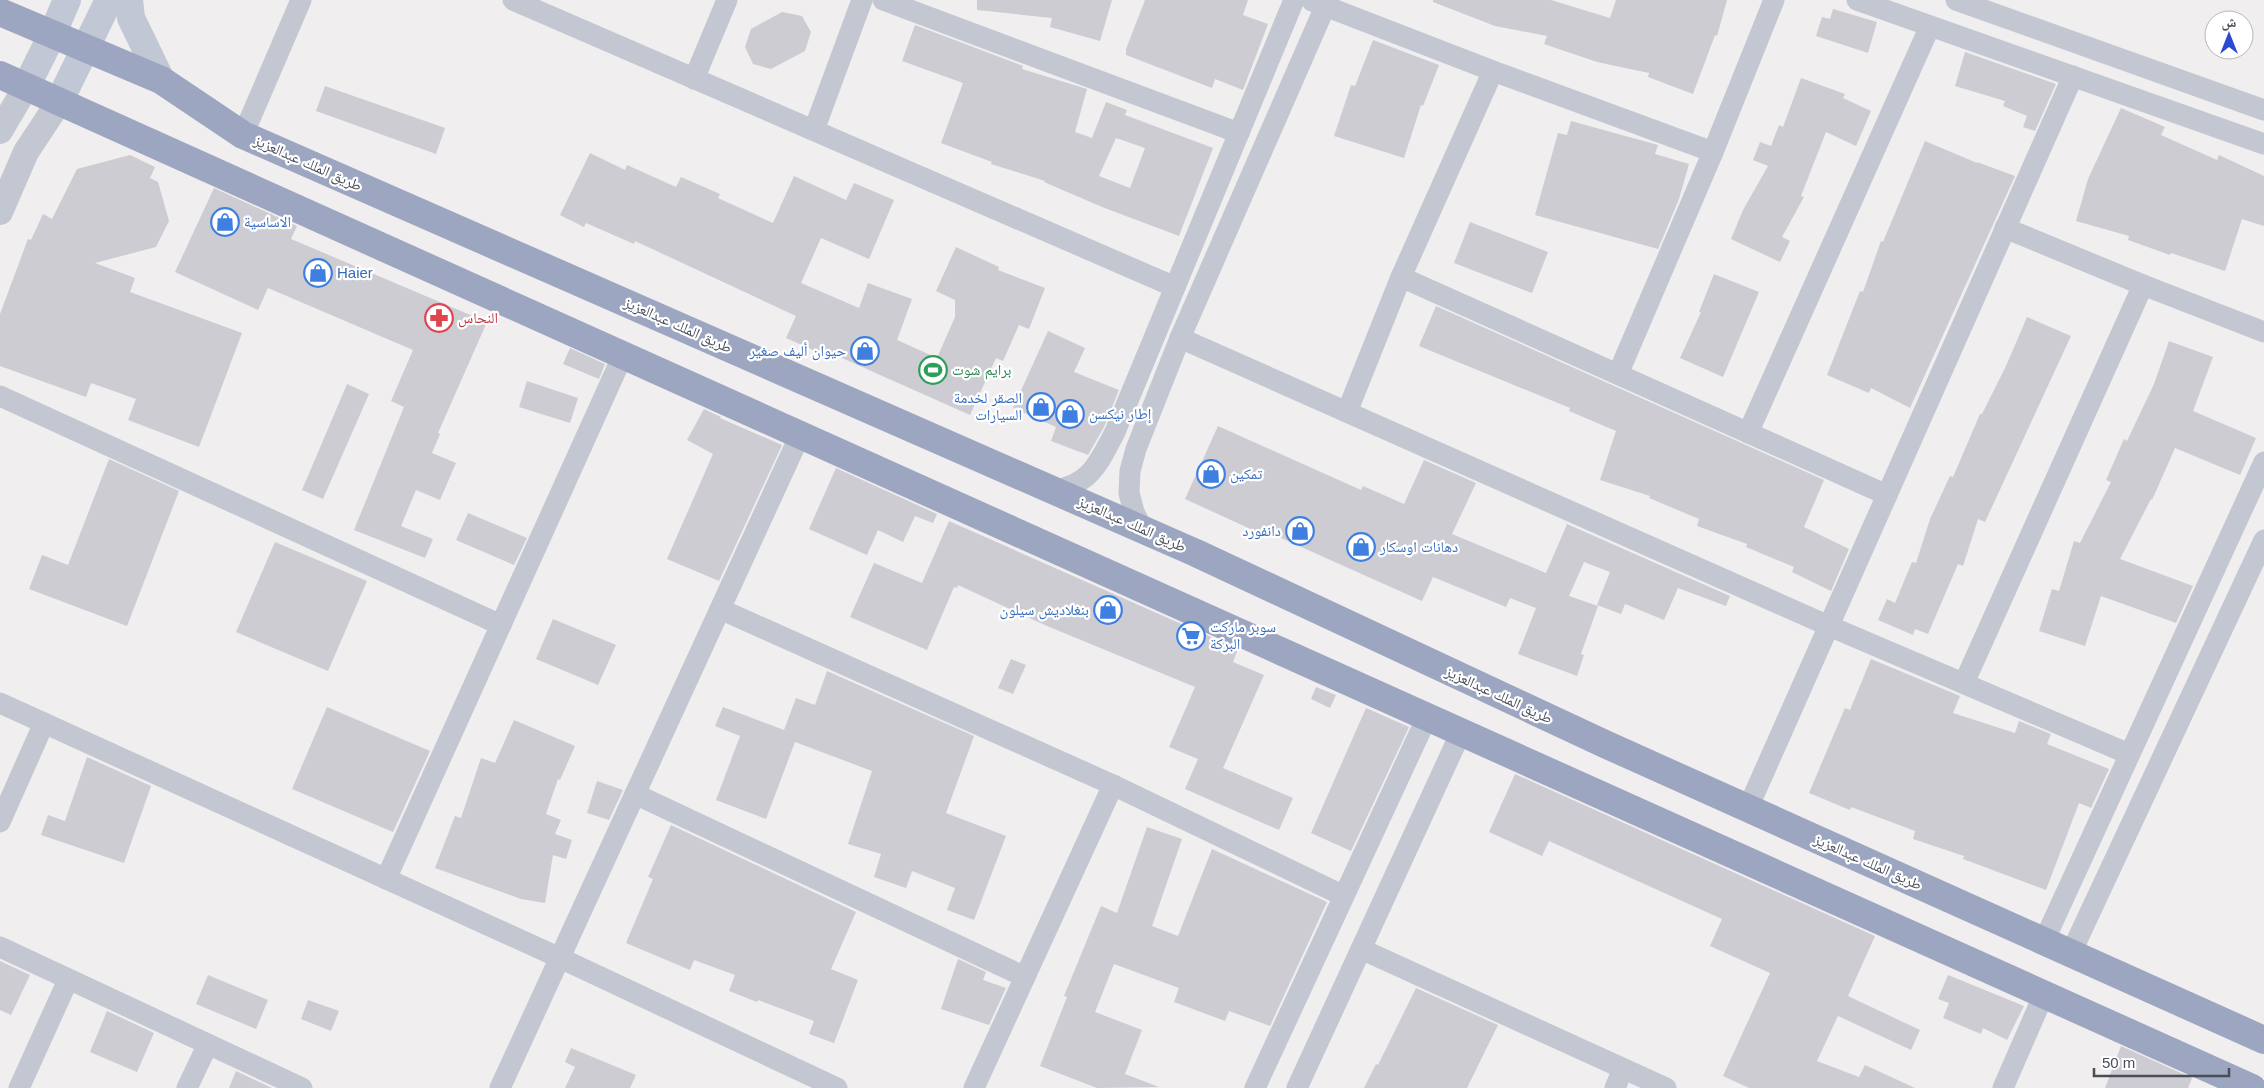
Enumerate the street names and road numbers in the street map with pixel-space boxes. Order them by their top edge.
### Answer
street label: طريق الملك عبدالعزيز [250,131,365,196]
street label: طريق الملك عبدالعزيز [620,293,735,358]
street label: طريق الملك عبدالعزيز [1074,492,1189,557]
street label: طريق الملك عبدالعزيز [1441,662,1555,729]
street label: طريق الملك عبدالعزيز [1810,830,1925,895]

